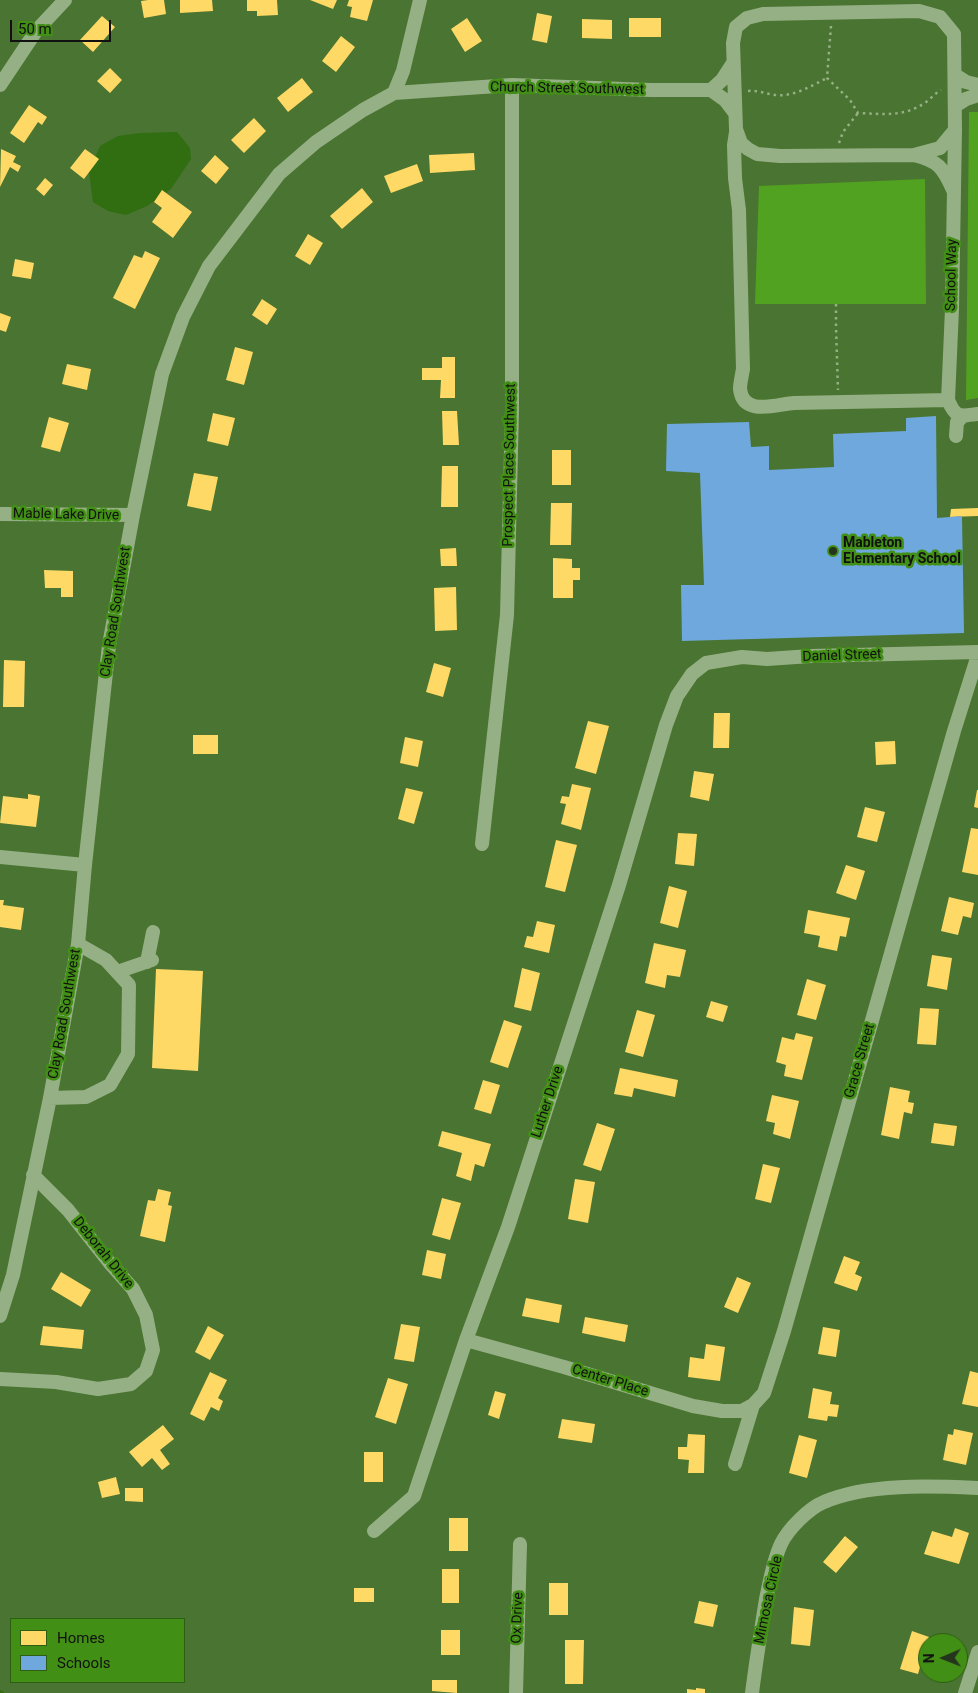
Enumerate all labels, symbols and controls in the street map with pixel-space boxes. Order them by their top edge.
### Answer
scale bar [12,10,114,42]
text: 50 m [18,20,52,38]
street label: Church Street Southwest [490,79,644,99]
street label: School Way [943,239,961,311]
street label: Prospect Place Southwest [500,383,520,547]
street label: Mable Lake Drive [13,506,119,524]
place label: Mableton Elementary School [843,535,961,568]
marker: Mableton Elementary School [827,545,839,557]
street label: Clay Road Southwest [97,546,135,678]
street label: Daniel Street [802,646,882,666]
street label: Clay Road Southwest [45,948,85,1080]
street label: Grace Street [841,1022,879,1100]
street label: Luther Drive [529,1064,567,1140]
street label: Deborah Drive [69,1214,137,1292]
street label: Center Place [570,1361,650,1401]
street label: Mimosa Circle [751,1554,787,1646]
street label: Ox Drive [509,1592,527,1644]
legend [10,1618,185,1683]
text: Homes [57,1629,105,1647]
north arrow [918,1633,968,1683]
text: N [921,1653,937,1663]
text: Schools [57,1654,111,1672]

